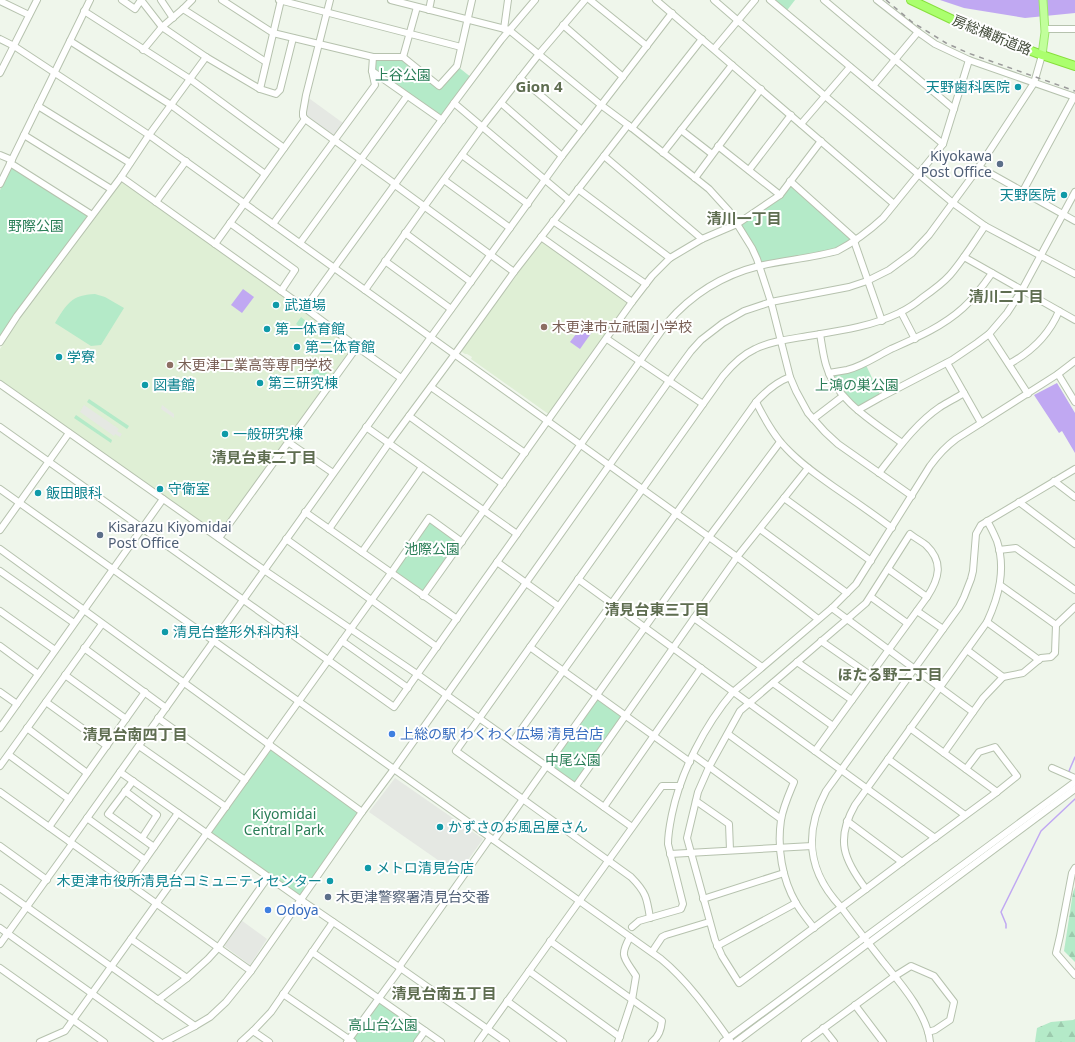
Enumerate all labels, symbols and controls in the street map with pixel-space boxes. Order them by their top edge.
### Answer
street label: 房総横断道路 [950,10,1035,59]
park label: 上谷公園 [375,65,431,84]
district label: Gion 4 [516,76,563,96]
place label: 天野歯科医院 [926,77,1010,96]
marker: 天野歯科医院 [1013,82,1023,92]
place label: Kiyokawa Post Office [921,146,992,181]
marker: Kiyokawa Post Office [995,159,1005,169]
place label: 天野医院 [1000,185,1056,204]
marker: 天野医院 [1059,190,1069,200]
district label: 清川一丁目 [706,208,782,228]
park label: 野際公園 [8,216,64,235]
district label: 清川二丁目 [968,286,1044,306]
place label: 武道場 [284,295,326,314]
marker: 武道場 [271,300,281,310]
place label: 木更津市立祇園小学校 [552,317,692,336]
place label: 第一体育館 [275,319,345,338]
marker: 木更津市立祇園小学校 [539,322,549,332]
marker: 第一体育館 [262,324,272,334]
place label: 第二体育館 [305,337,375,356]
marker: 第二体育館 [292,342,302,352]
place label: 学寮 [67,347,95,366]
marker: 学寮 [54,352,64,362]
place label: 木更津工業高等専門学校 [178,355,332,374]
marker: 木更津工業高等専門学校 [165,360,175,370]
place label: 第三研究棟 [268,373,338,392]
place label: 図書館 [153,375,195,394]
park label: 上鴻の巣公園 [815,375,899,394]
marker: 第三研究棟 [255,378,265,388]
marker: 図書館 [140,380,150,390]
place label: 一般研究棟 [233,424,303,443]
marker: 一般研究棟 [220,429,230,439]
district label: 清見台東二丁目 [211,447,317,467]
place label: 守衛室 [168,479,210,498]
place label: 飯田眼科 [46,483,102,502]
marker: 守衛室 [155,484,165,494]
marker: 飯田眼科 [33,488,43,498]
place label: Kisarazu Kiyomidai Post Office [108,517,232,552]
marker: Kisarazu Kiyomidai Post Office [95,530,105,540]
park label: 池際公園 [404,539,460,558]
district label: 清見台東三丁目 [604,599,710,619]
place label: 清見台整形外科内科 [173,622,299,641]
marker: 清見台整形外科内科 [160,627,170,637]
district label: ほたる野二丁目 [837,664,943,684]
district label: 清見台南四丁目 [82,724,188,744]
place label: 上総の駅 わくわく広場 清見台店 [400,724,603,743]
marker: 上総の駅 わくわく広場 清見台店 [387,729,397,739]
park label: 中尾公園 [545,750,601,769]
park label: Kiyomidai Central Park [244,804,325,839]
place label: かずさのお風呂屋さん [448,817,588,836]
marker: かずさのお風呂屋さん [435,822,445,832]
place label: メトロ清見台店 [376,858,474,877]
marker: メトロ清見台店 [363,863,373,873]
place label: 木更津市役所清見台コミュニティセンター [57,871,322,890]
marker: 木更津市役所清見台コミュニティセンター [325,876,335,886]
place label: 木更津警察署清見台交番 [336,887,490,906]
marker: 木更津警察署清見台交番 [323,892,333,902]
place label: Odoya [276,900,319,919]
marker: Odoya [263,905,273,915]
district label: 清見台南五丁目 [391,983,497,1003]
park label: 高山台公園 [348,1015,418,1034]

